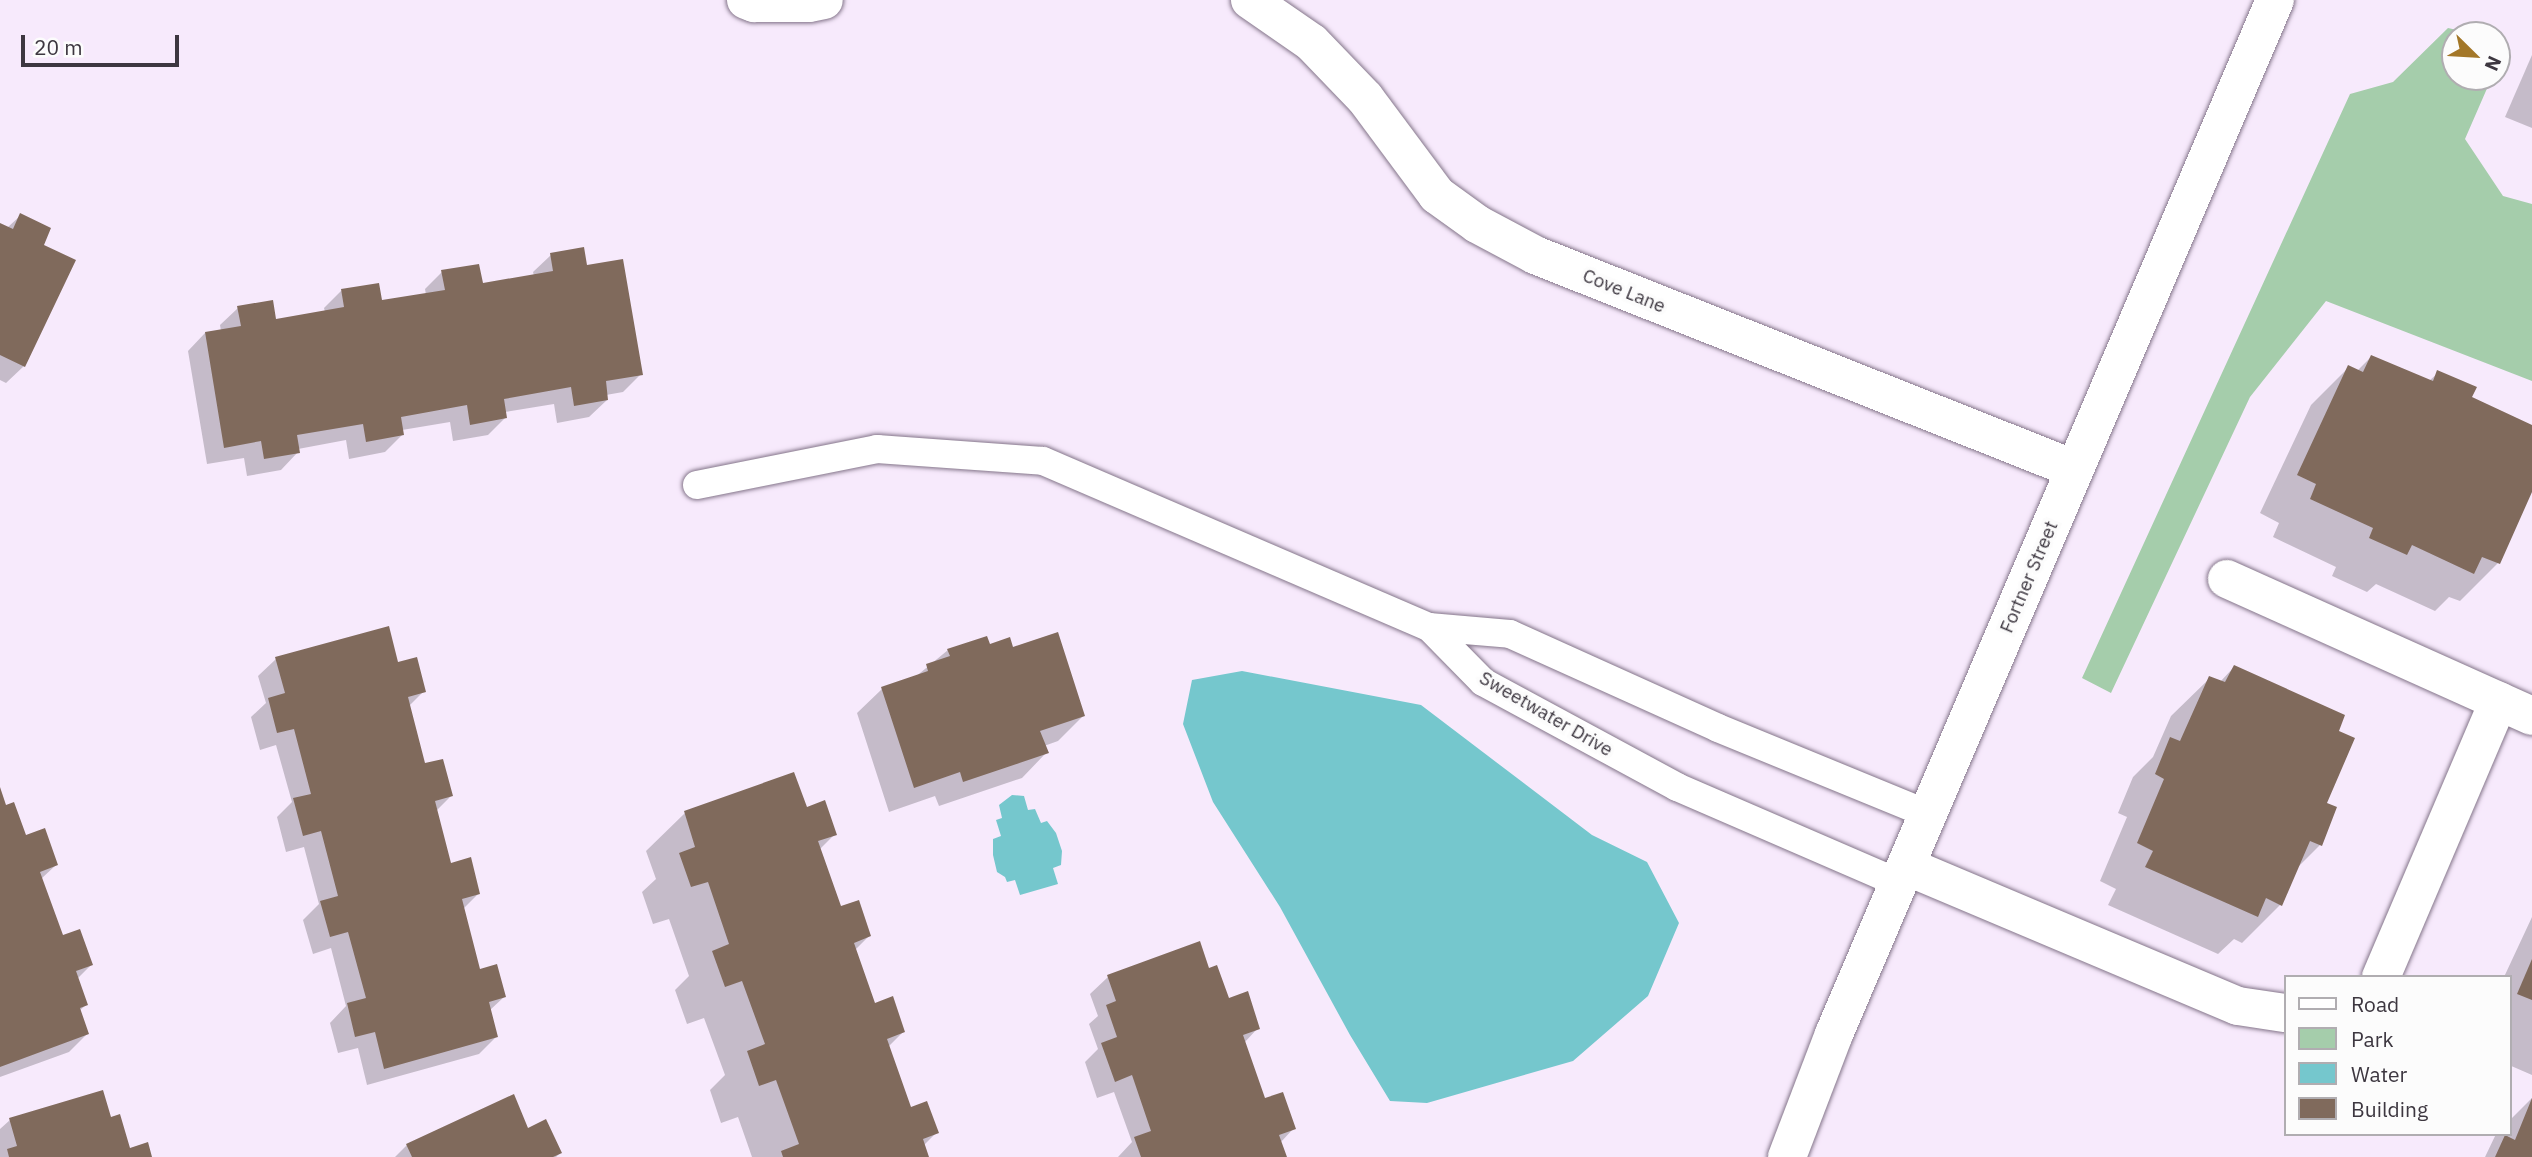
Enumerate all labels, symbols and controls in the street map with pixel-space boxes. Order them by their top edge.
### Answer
scale bar [24,21,182,65]
north arrow [2441,21,2511,91]
text: 20 m [34,33,83,61]
text: N [2480,53,2507,75]
street label: Cove Lane [1579,264,1669,318]
street label: Fortner Street [1995,518,2063,636]
street label: Sweetwater Drive [1475,667,1617,761]
legend [2284,975,2511,1136]
text: Road [2351,990,2399,1018]
text: Park [2351,1025,2394,1053]
text: Water [2351,1060,2407,1088]
text: Building [2351,1095,2428,1123]

